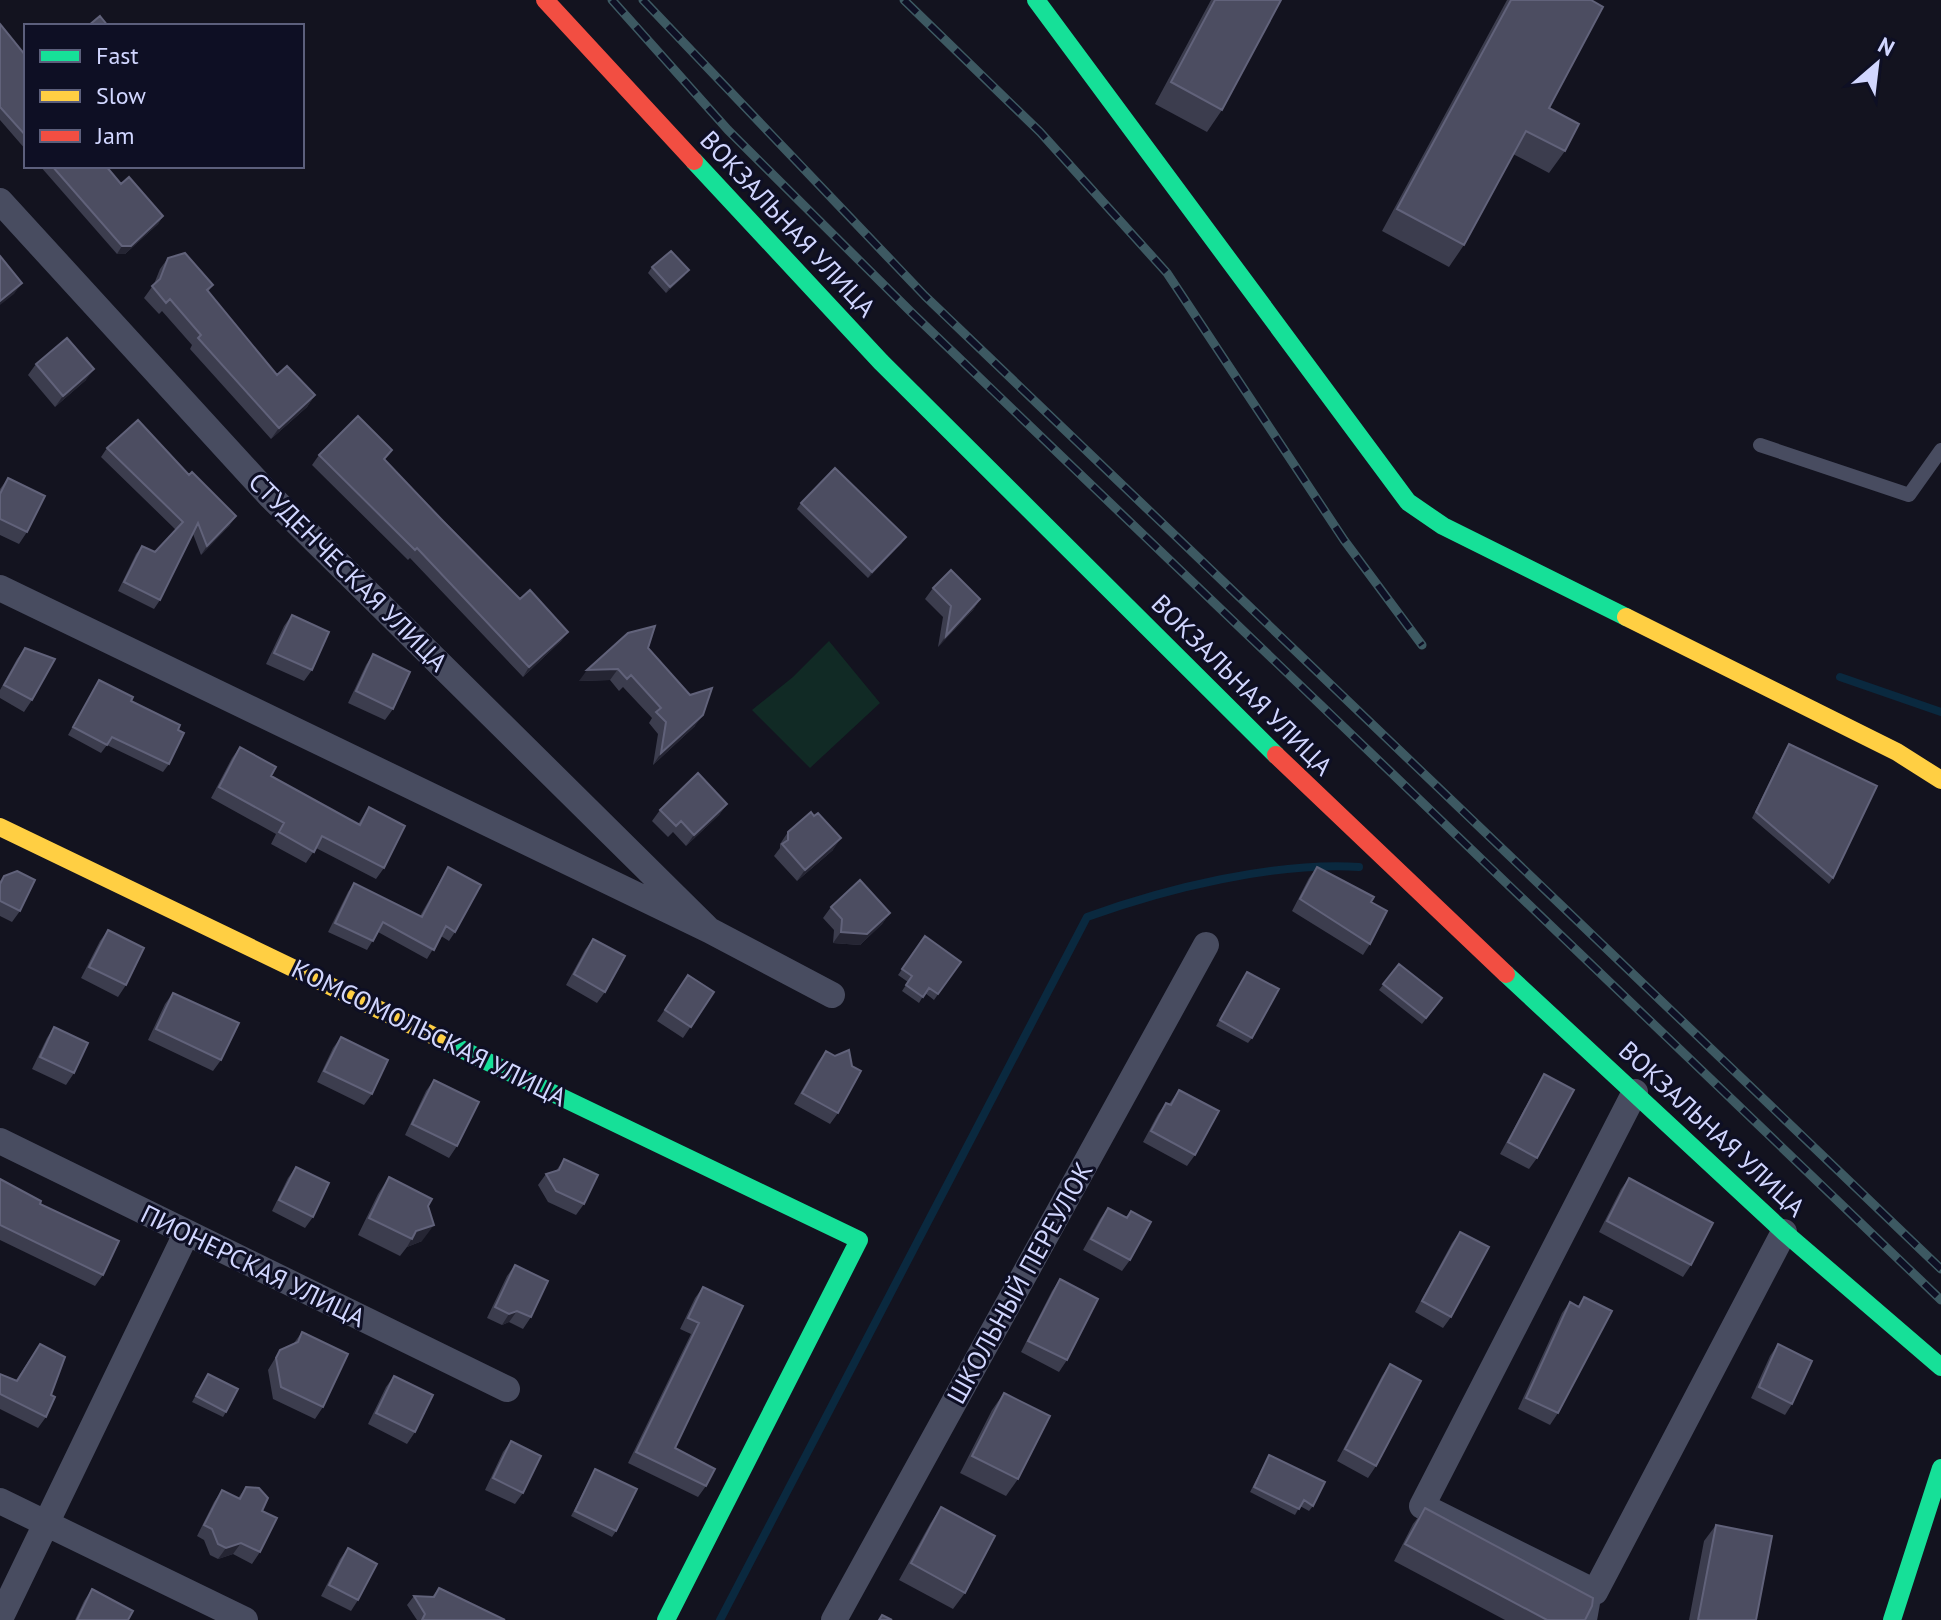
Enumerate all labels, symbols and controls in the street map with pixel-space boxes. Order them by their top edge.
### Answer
legend [24,24,304,168]
north arrow [1837,24,1917,104]
text: N [1873,31,1899,62]
text: Fast [96,40,139,71]
text: Slow [96,80,146,111]
text: Jam [95,120,134,151]
street label: ВОКЗАЛЬНАЯ УЛИЦА [693,124,883,324]
street label: СТУДЕНЧЕСКАЯ УЛИЦА [242,465,455,678]
street label: ВОКЗАЛЬНАЯ УЛИЦА [1145,587,1340,782]
street label: КОМСОМОЛЬСКАЯ УЛИЦА [286,952,572,1113]
street label: ВОКЗАЛЬНАЯ УЛИЦА [1612,1034,1812,1224]
street label: ШКОЛЬНЫЙ ПЕРЕУЛОК [939,1156,1100,1409]
street label: ПИОНЕРСКАЯ УЛИЦА [136,1197,371,1334]

